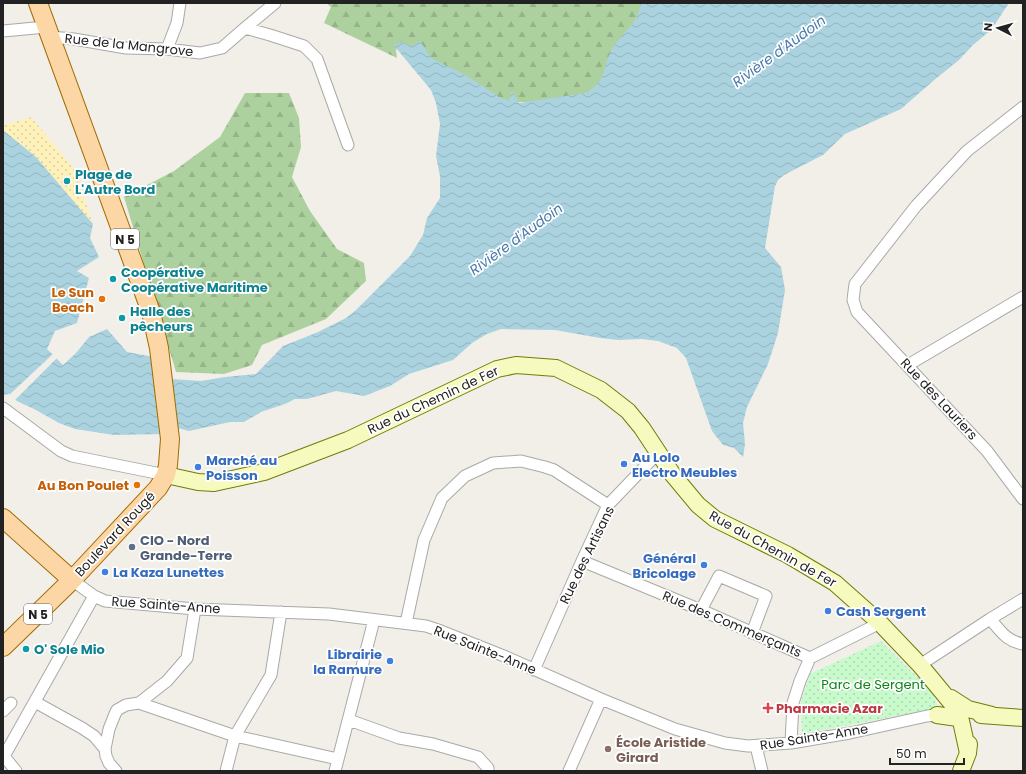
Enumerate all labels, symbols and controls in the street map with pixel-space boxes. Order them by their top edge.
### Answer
north arrow [978,8,1018,48]
water label: Rivière d'Audoin [728,10,830,92]
text: N [980,22,996,32]
street label: Rue de la Mangrove [64,29,194,61]
place label: Plage de L'Autre Bord [75,165,155,199]
marker: Plage de L'Autre Bord [62,176,72,186]
water label: Rivière d'Audoin [465,198,567,280]
road number: N 5 [111,229,139,249]
place label: Coopérative Coopérative Maritime [121,263,268,297]
marker: Coopérative Coopérative Maritime [108,274,118,284]
place label: Le Sun Beach [52,283,94,317]
marker: Le Sun Beach [97,294,107,304]
place label: Halle des pêcheurs [130,302,193,336]
marker: Halle des pêcheurs [117,313,127,323]
street label: Rue des Lauriers [896,354,982,444]
street label: Rue du Chemin de Fer [364,361,502,439]
place label: Au Lolo Electro Meubles [632,448,737,482]
place label: Marché au Poisson [206,451,277,485]
marker: Au Lolo Electro Meubles [619,459,629,469]
marker: Marché au Poisson [193,462,203,472]
place label: Au Bon Poulet [37,476,129,495]
marker: Au Bon Poulet [132,480,142,490]
street label: Boulevard Rougé [70,487,160,581]
street label: Rue des Artisans [555,503,619,607]
street label: Rue du Chemin de Fer [706,506,840,592]
place label: CIO - Nord Grande-Terre [140,531,232,565]
marker: CIO - Nord Grande-Terre [127,542,137,552]
place label: Général Bricolage [632,549,696,583]
marker: Général Bricolage [699,560,709,570]
place label: La Kaza Lunettes [113,563,224,582]
marker: La Kaza Lunettes [100,567,110,577]
street label: Rue des Commerçants [660,586,805,662]
street label: Rue Sainte-Anne [111,592,221,618]
place label: Cash Sergent [836,602,926,621]
road number: N 5 [24,604,52,624]
marker: Cash Sergent [823,606,833,616]
street label: Rue Sainte-Anne [431,621,539,679]
place label: O' Sole Mio [34,640,105,659]
marker: O' Sole Mio [21,644,31,654]
place label: Librairie la Ramure [313,645,382,679]
marker: Librairie la Ramure [385,656,395,666]
park label: Parc de Sergent [821,675,925,694]
place label: Pharmacie Azar [776,699,883,718]
marker: Pharmacie Azar [763,703,773,713]
street label: Rue Sainte-Anne [759,719,869,755]
place label: École Aristide Girard [616,733,706,767]
scale bar [890,740,964,766]
marker: École Aristide Girard [603,744,613,754]
text: 50 m [896,745,927,762]

